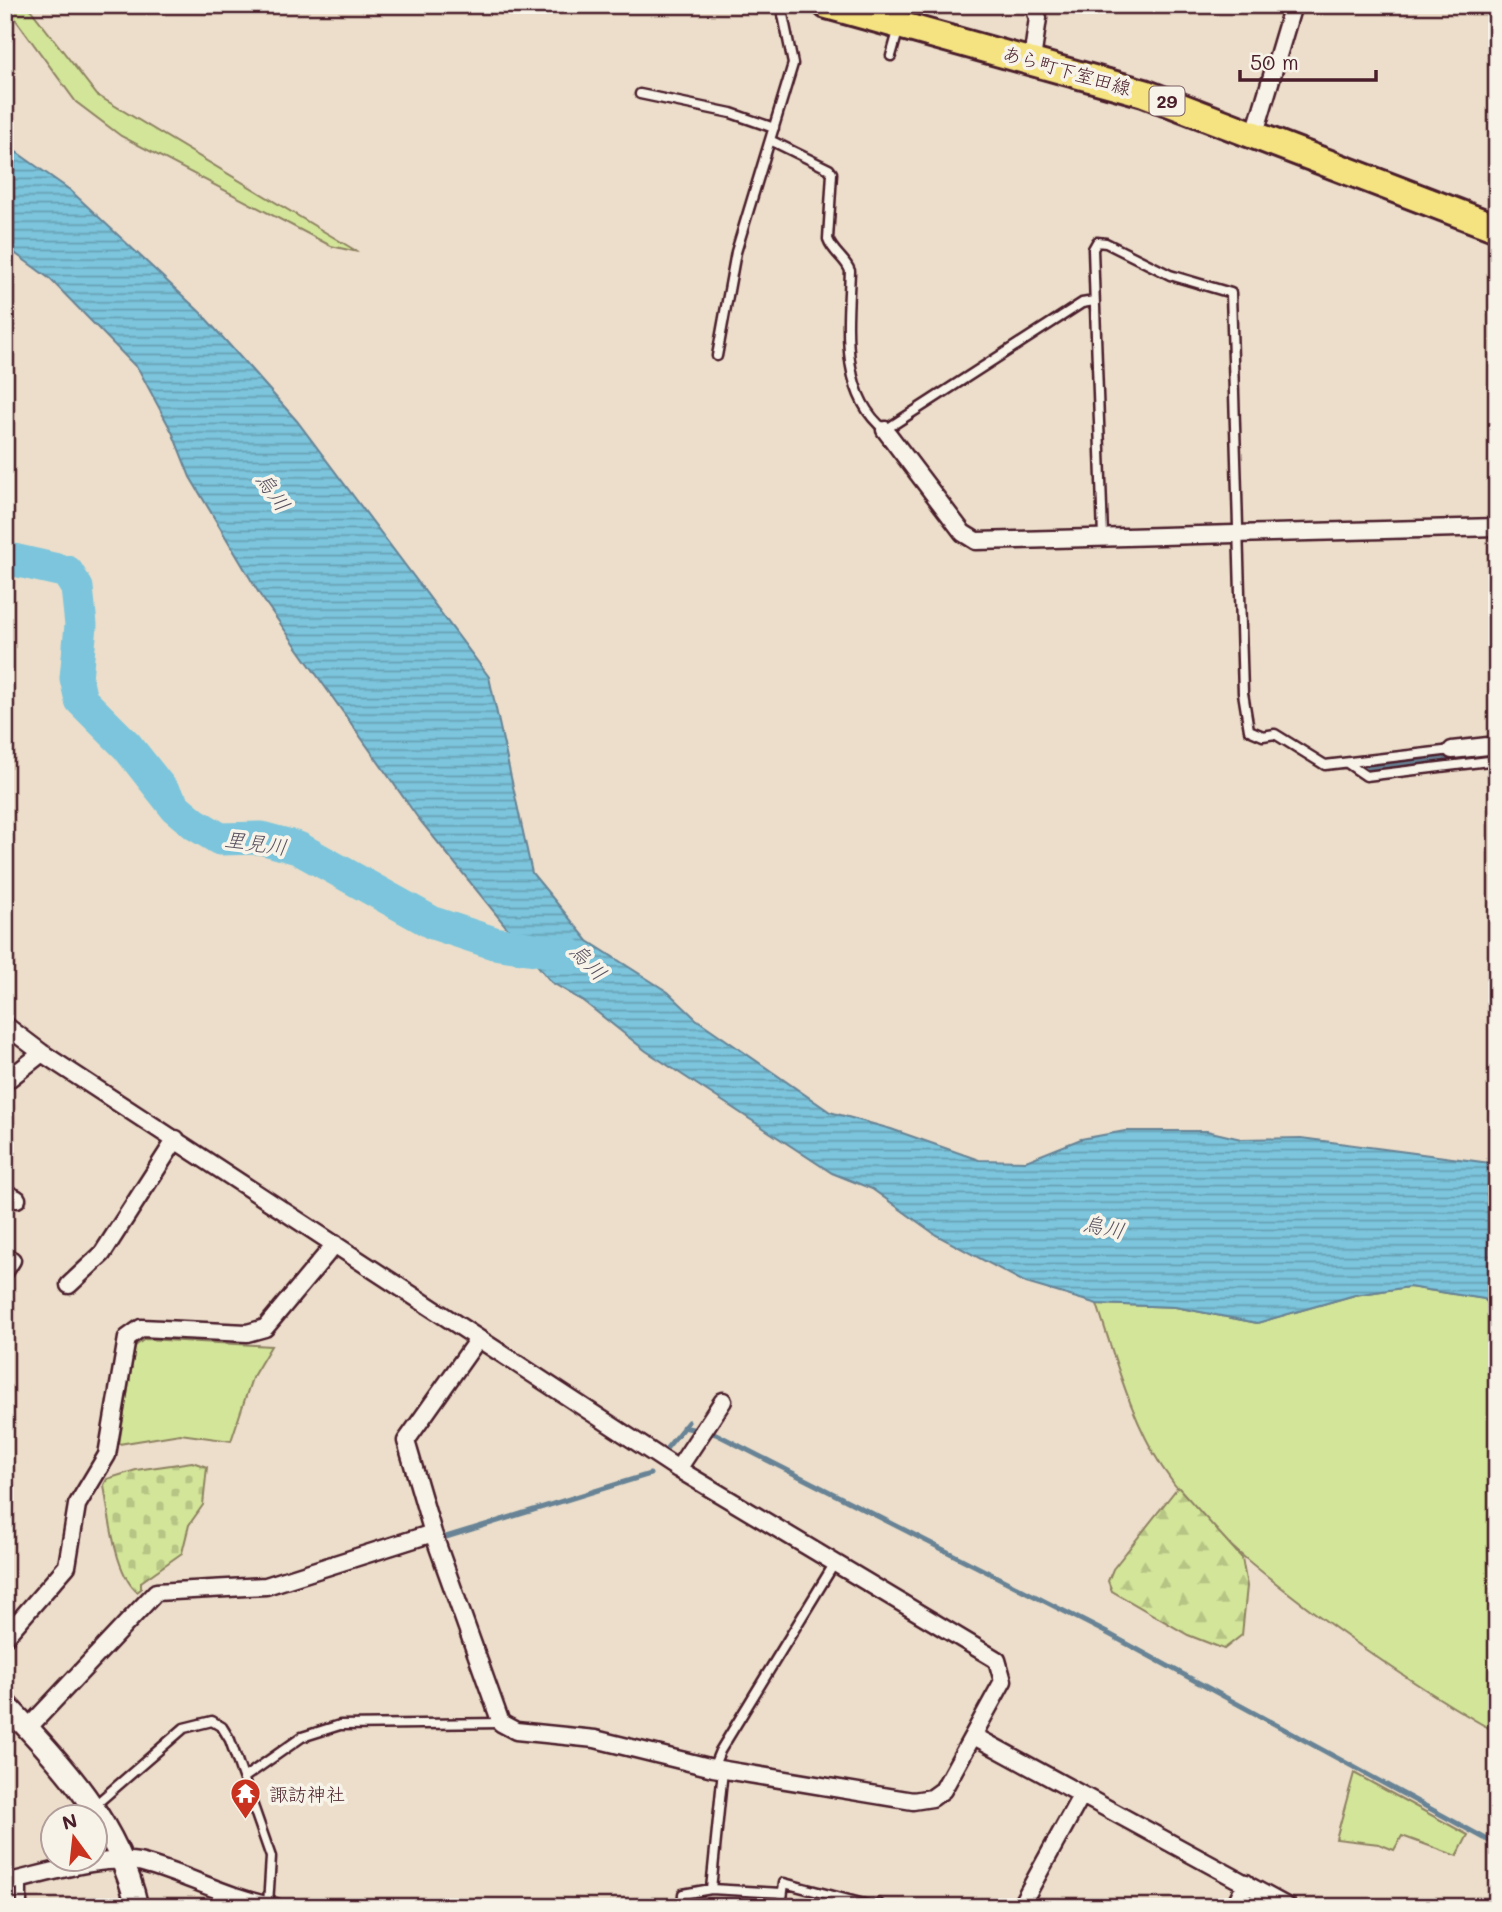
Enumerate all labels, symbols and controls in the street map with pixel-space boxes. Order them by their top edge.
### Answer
scale bar [1240,38,1376,82]
street label: あら町下室田線 [1000,40,1134,100]
text: 50 m [1250,48,1299,75]
road number: 29 [1150,86,1184,116]
water label: 烏川 [251,466,297,516]
water label: 里見川 [223,824,289,860]
water label: 烏川 [565,937,613,985]
water label: 烏川 [1081,1208,1127,1244]
temple icon: 諏訪神社 [229,1776,263,1820]
place label: 諏訪神社 [269,1781,345,1806]
north arrow [38,1804,108,1874]
text: N [59,1807,80,1835]

